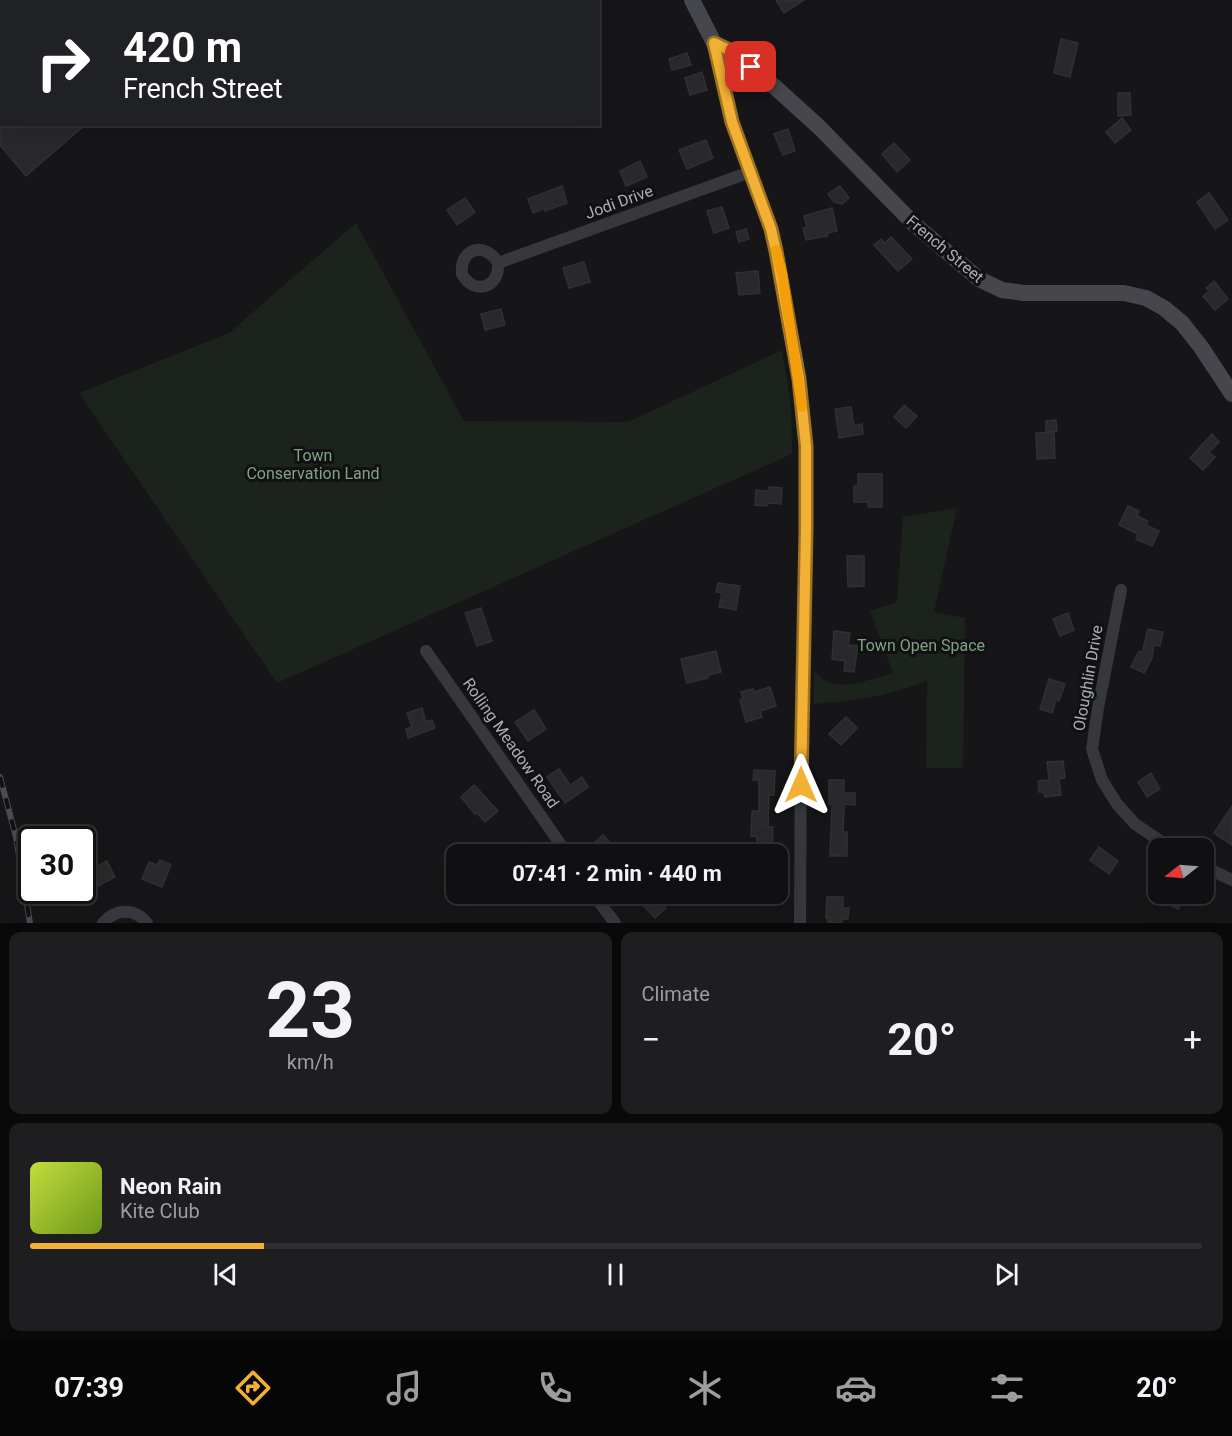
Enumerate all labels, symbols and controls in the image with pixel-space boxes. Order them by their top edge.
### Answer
text: 420 m [123,23,242,72]
icon: right [24,24,102,102]
pin [725,41,776,92]
icon: arrive [734,50,767,83]
text: French Street [123,73,283,105]
street label: Jodi Drive [582,181,656,223]
street label: French Street [903,211,987,287]
park label: Town Conservation Land [246,446,380,483]
street label: Oloughlin Drive [1069,624,1107,732]
park label: Town Open Space [857,636,985,655]
street label: Rolling Meadow Road [459,674,563,812]
position arrow [769,753,833,817]
speed limit sign: 30 [18,826,96,904]
north arrow [1148,838,1214,904]
map controls [1148,838,1214,904]
text: 07:41 · 2 min · 440 m [512,861,722,886]
text: 23 [265,965,355,1056]
text: Climate [642,982,710,1006]
text: 20° [887,1013,956,1066]
text: − [642,1020,660,1059]
text: + [1183,1020,1202,1059]
text: km/h [287,1050,334,1074]
text: Neon Rain [120,1174,222,1199]
text: Kite Club [120,1199,200,1223]
icon: previous [209,1258,242,1291]
icon: pause [599,1258,632,1291]
icon: next [990,1258,1023,1291]
icon: directions [232,1367,274,1409]
icon: music [383,1367,425,1409]
icon: phone [534,1367,576,1409]
icon: climate [684,1367,726,1409]
icon: car [835,1367,877,1409]
icon: filters [986,1367,1028,1409]
text: 07:39 [54,1372,124,1404]
text: 20° [1136,1372,1178,1404]

